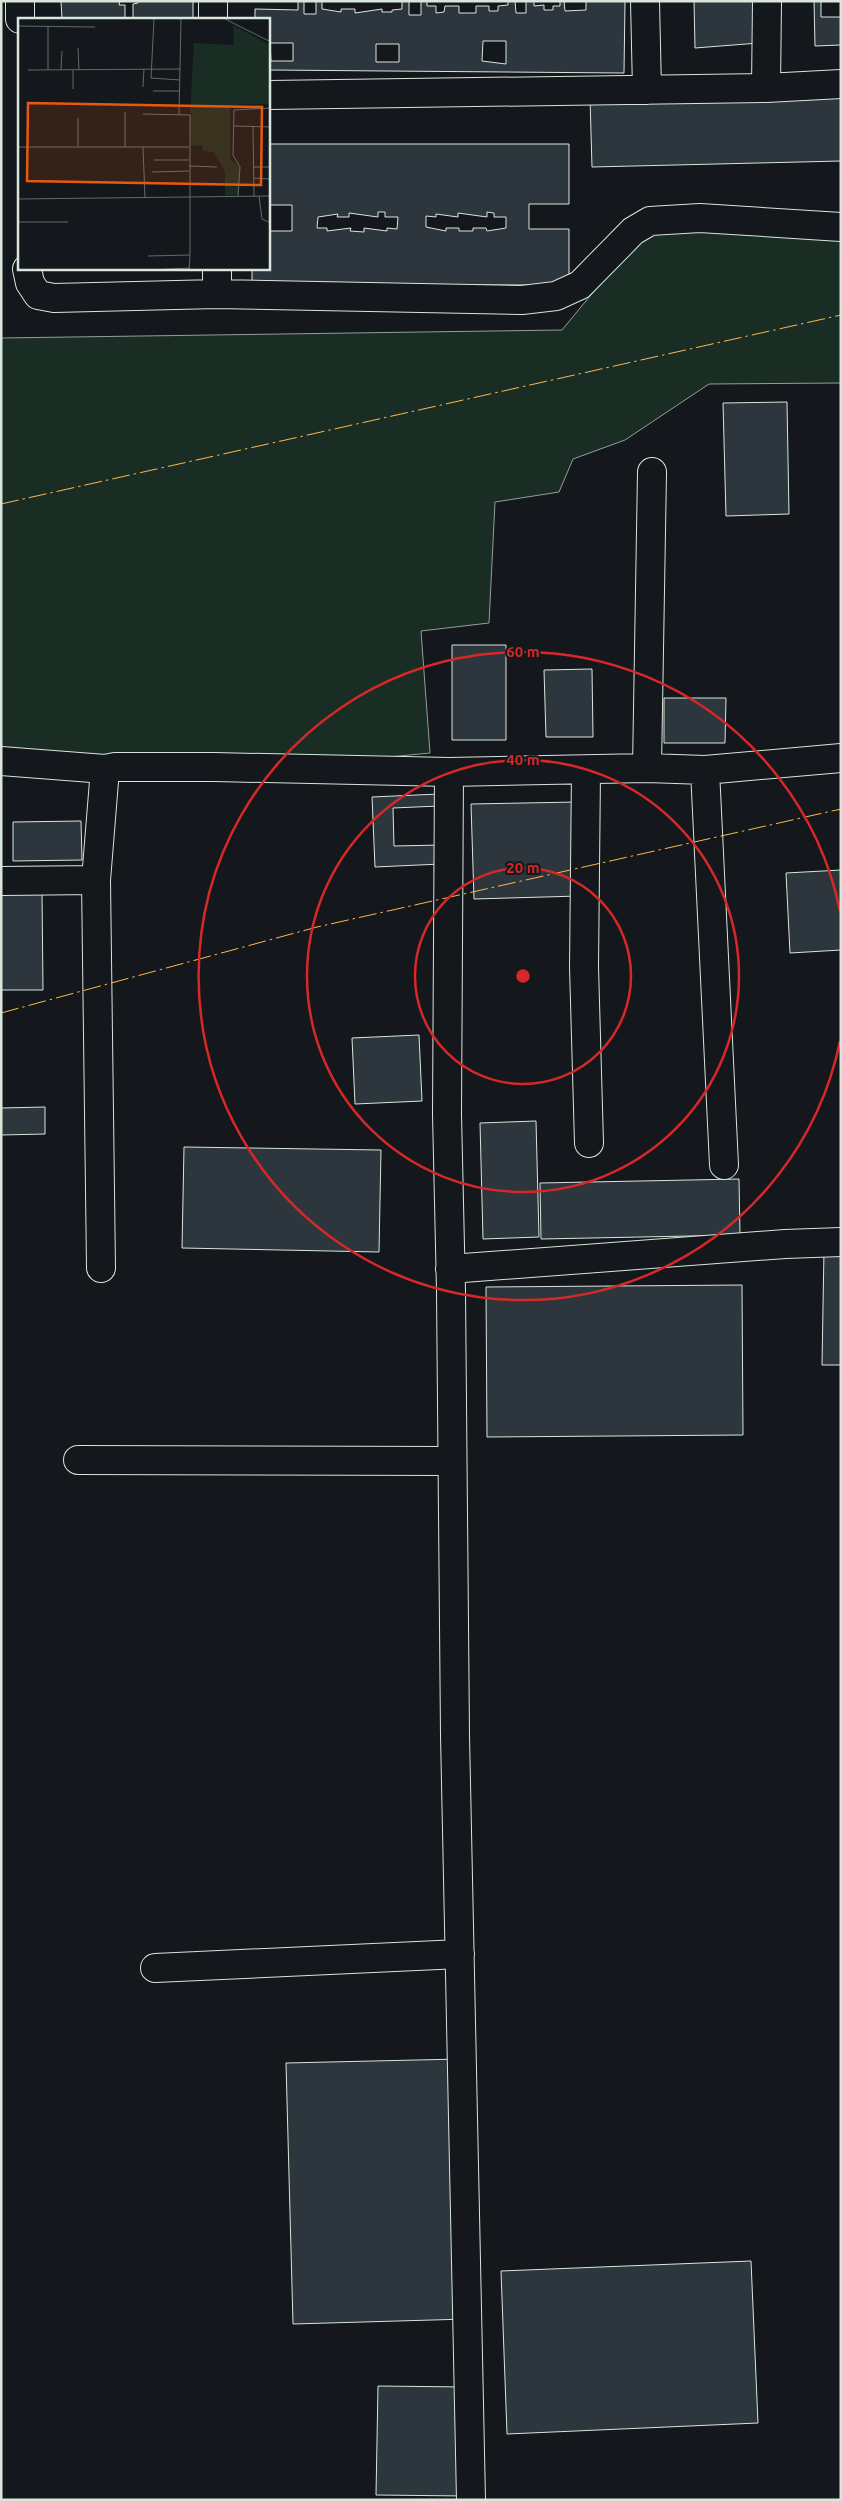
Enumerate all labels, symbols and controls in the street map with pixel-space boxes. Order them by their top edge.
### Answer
inset map [18,18,270,270]
text: 60 m [506,643,540,660]
text: 40 m [506,751,540,768]
text: 20 m [506,859,540,876]
centre of rings [514,967,532,985]

